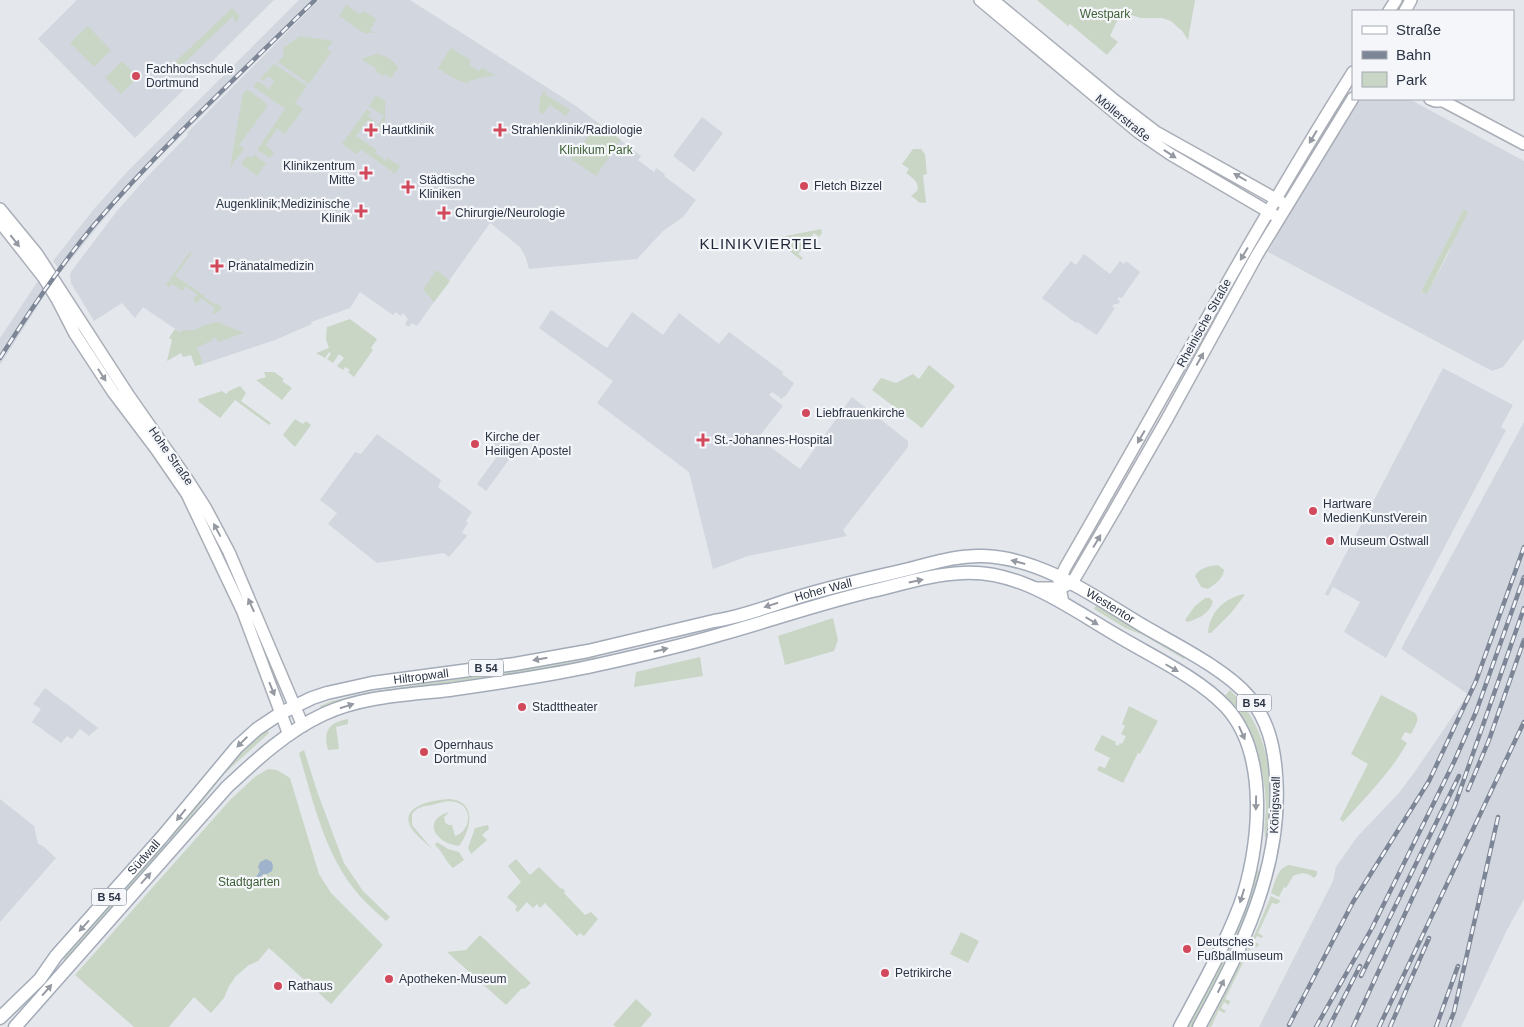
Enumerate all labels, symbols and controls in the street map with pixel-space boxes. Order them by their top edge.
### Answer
park label: Westpark [1080,7,1131,21]
legend [1352,10,1514,100]
text: Straße [1396,21,1441,38]
text: Bahn [1396,46,1431,63]
place label: Fachhochschule Dortmund [146,62,234,90]
marker: Fachhochschule Dortmund [130,70,142,82]
text: Park [1396,71,1427,88]
street label: Möllerstraße [1093,92,1154,145]
marker: Hautklinik [364,123,378,137]
place label: Hautklinik [382,123,435,137]
marker: Strahlenklinik/Radiologie [493,123,507,137]
place label: Strahlenklinik/Radiologie [511,123,643,137]
one-way arrow [1309,131,1318,144]
park label: Klinikum Park [559,143,634,157]
one-way arrow [1163,149,1176,159]
place label: Klinikzentrum Mitte [283,159,355,187]
marker: Klinikzentrum Mitte [359,166,373,180]
place label: Städtische Kliniken [419,173,475,201]
one-way arrow [1233,173,1246,182]
place label: Fletch Bizzel [814,179,882,193]
marker: Städtische Kliniken [401,180,415,194]
marker: Fletch Bizzel [798,180,810,192]
place label: Augenklinik;Medizinische Klinik [216,197,351,225]
marker: Augenklinik;Medizinische Klinik [354,204,368,218]
marker: Chirurgie/Neurologie [437,206,451,220]
place label: Chirurgie/Neurologie [455,206,565,220]
one-way arrow [9,234,20,247]
district label: KLINIKVIERTEL [700,235,822,252]
one-way arrow [1239,247,1248,260]
marker: Pränatalmedizin [210,259,224,273]
place label: Pränatalmedizin [228,259,314,273]
street label: Rheinische Straße [1174,276,1234,370]
one-way arrow [1196,352,1204,366]
one-way arrow [97,368,107,381]
place label: Liebfrauenkirche [816,406,905,420]
marker: Liebfrauenkirche [800,407,812,419]
street label: Hohe Straße [146,424,196,488]
place label: Kirche der Heiligen Apostel [485,430,571,458]
one-way arrow [1136,430,1145,443]
marker: St.-Johannes-Hospital [696,433,710,447]
place label: St.-Johannes-Hospital [714,433,832,447]
marker: Kirche der Heiligen Apostel [469,438,481,450]
place label: Hartware MedienKunstVerein [1323,497,1427,525]
marker: Hartware MedienKunstVerein [1307,505,1319,517]
one-way arrow [213,523,221,537]
place label: Museum Ostwall [1340,534,1429,548]
one-way arrow [1092,535,1101,548]
marker: Museum Ostwall [1324,535,1336,547]
one-way arrow [1011,558,1026,566]
street label: Hoher Wall [793,576,853,605]
one-way arrow [909,577,924,585]
street label: Westentor [1083,586,1137,626]
one-way arrow [246,598,254,612]
one-way arrow [763,602,778,610]
one-way arrow [1086,616,1099,625]
one-way arrow [654,646,669,654]
one-way arrow [531,656,547,664]
road number: B 54 [468,660,504,676]
one-way arrow [1165,663,1178,672]
street label: Hiltropwall [393,666,449,687]
one-way arrow [269,682,277,696]
road number: B 54 [1236,694,1272,711]
place label: Stadttheater [532,700,597,714]
one-way arrow [340,701,355,709]
marker: Stadttheater [516,701,528,713]
one-way arrow [1239,726,1247,740]
one-way arrow [236,736,248,748]
place label: Opernhaus Dortmund [434,738,493,766]
marker: Opernhaus Dortmund [418,746,430,758]
street label: Königswall [1267,776,1283,834]
one-way arrow [1252,795,1260,811]
one-way arrow [175,808,186,821]
street label: Südwall [125,837,163,878]
one-way arrow [140,873,152,885]
park label: Stadtgarten [218,875,280,889]
road number: B 54 [92,889,126,906]
one-way arrow [1238,889,1246,904]
one-way arrow [78,919,89,932]
place label: Deutsches Fußballmuseum [1197,935,1283,963]
marker: Deutsches Fußballmuseum [1181,943,1193,955]
place label: Petrikirche [895,966,952,980]
marker: Petrikirche [879,967,891,979]
place label: Apotheken-Museum [399,972,506,986]
marker: Apotheken-Museum [383,973,395,985]
one-way arrow [1217,978,1225,993]
place label: Rathaus [288,979,333,993]
marker: Rathaus [272,980,284,992]
one-way arrow [41,985,53,997]

